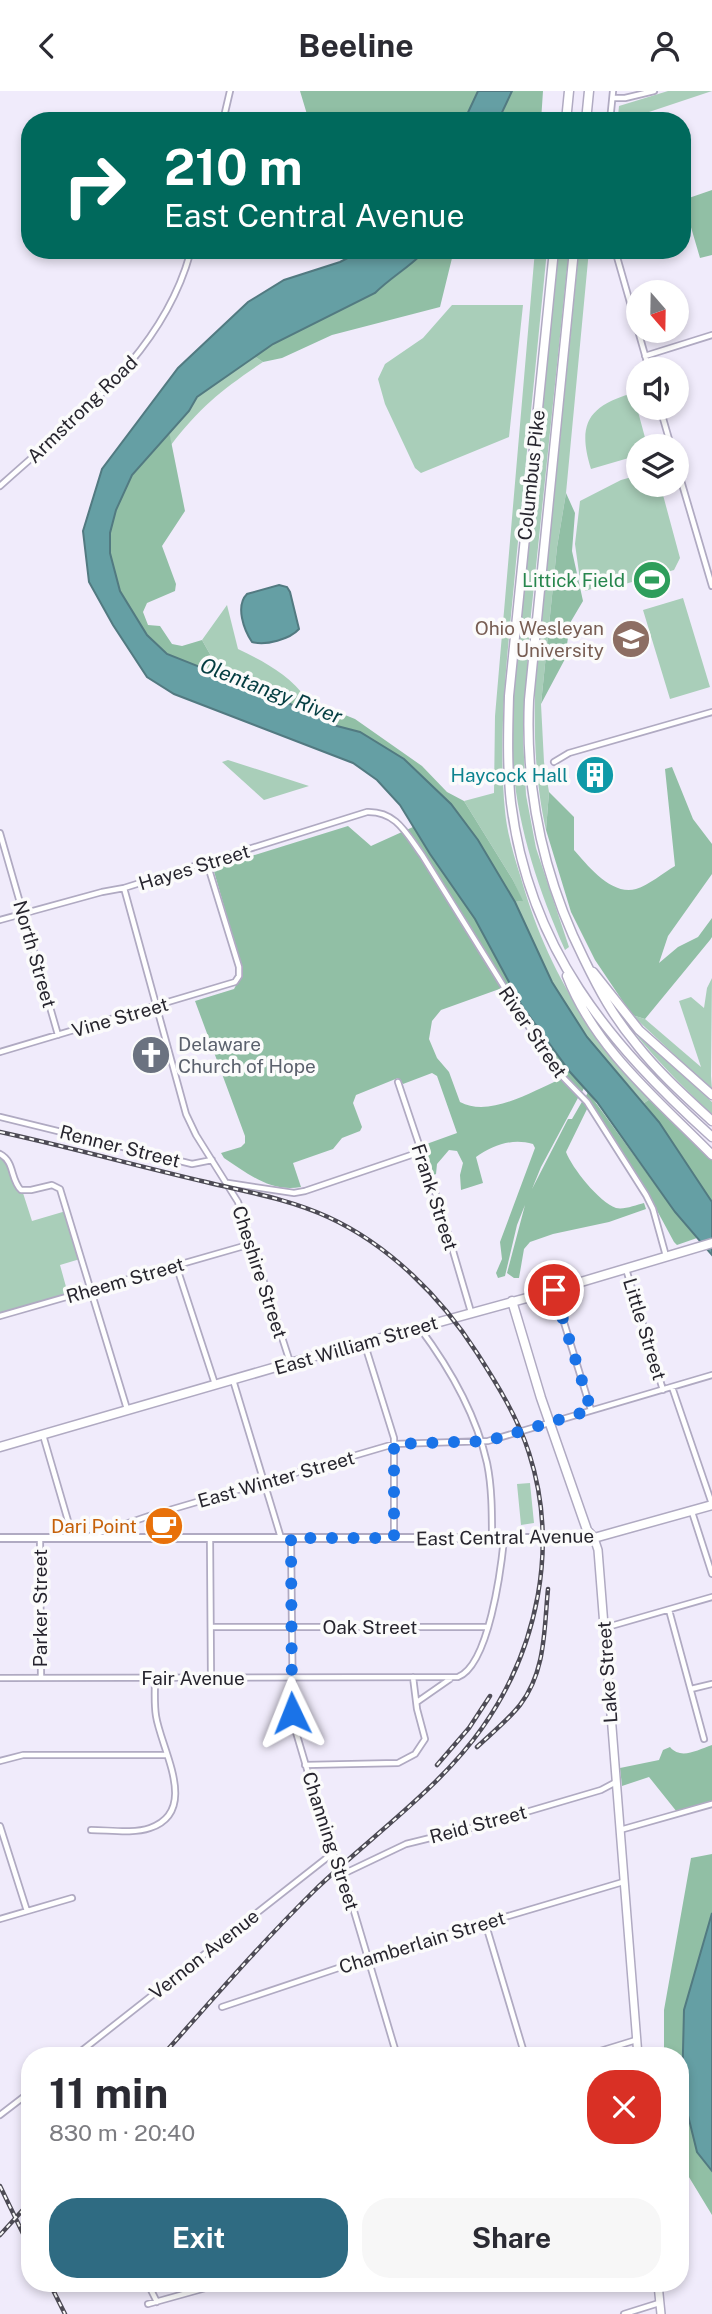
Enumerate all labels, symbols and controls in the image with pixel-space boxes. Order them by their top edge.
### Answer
icon: back [28,27,66,65]
text: Beeline [298,27,414,64]
icon: person [646,27,684,65]
text: 210 m [164,138,303,196]
icon: right [49,140,140,231]
text: East Central Avenue [164,197,465,234]
north arrow [626,280,690,343]
map controls [626,280,689,497]
street label: Armstrong Road [22,351,142,467]
button: sound [626,357,689,420]
street label: Columbus Pike [513,409,549,541]
button: layers [626,434,689,497]
sports icon: Littick Field [631,559,673,601]
place label: Littick Field [522,569,625,591]
place label: Ohio Wesleyan University [475,617,604,661]
school or university icon: Ohio Wesleyan University [610,618,652,660]
water label: Olentangy River [197,652,347,729]
building icon: Haycock Hall [574,754,616,796]
place label: Haycock Hall [451,764,568,786]
street label: Hayes Street [136,840,252,894]
street label: North Street [9,898,61,1010]
street label: River Street [494,982,572,1082]
street label: Vine Street [69,993,171,1041]
place label: Delaware Church of Hope [178,1033,316,1077]
church icon: Delaware Church of Hope [130,1034,172,1076]
street label: Renner Street [57,1120,183,1172]
street label: Frank Street [407,1141,463,1253]
street label: Cheshire Street [228,1203,292,1341]
street label: Rheem Street [63,1253,187,1307]
pin [524,1260,584,1320]
icon: arrive [535,1271,573,1309]
street label: Little Street [619,1275,671,1383]
street label: East William Street [272,1311,440,1379]
street label: East Winter Street [195,1446,357,1512]
cafe icon: Dari Point [143,1505,185,1547]
place label: Dari Point [51,1515,137,1537]
street label: East Central Avenue [416,1524,594,1550]
street label: Parker Street [29,1549,51,1667]
street label: Oak Street [322,1616,418,1638]
street label: Lake Street [592,1620,622,1724]
street label: Fair Avenue [141,1667,245,1689]
position arrow [255,1676,329,1750]
street label: Channing Street [298,1769,364,1913]
street label: Reid Street [427,1801,529,1847]
street label: Vernon Avenue [145,1904,263,2004]
street label: Chamberlain Street [336,1906,508,1978]
text: 11 min [49,2068,168,2117]
button: close [587,2070,661,2144]
text: 830 m · 20:40 [49,2119,195,2146]
button: Exit [49,2198,348,2278]
button: Share [362,2198,661,2278]

